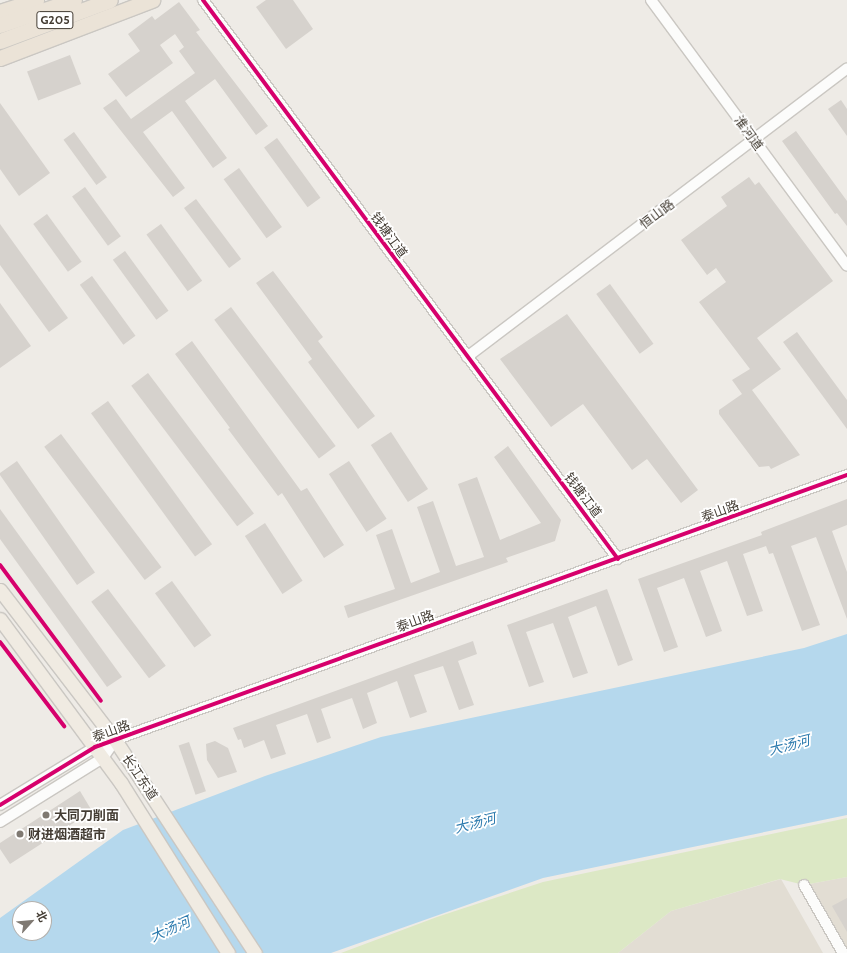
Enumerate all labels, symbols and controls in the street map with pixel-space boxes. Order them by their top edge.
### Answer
road number: G205 [36,10,74,30]
street label: 淮河道 [731,113,767,153]
street label: 恒山路 [637,196,677,232]
street label: 钱塘江道 [367,209,411,261]
street label: 钱塘江道 [561,470,605,520]
street label: 泰山路 [699,497,741,525]
street label: 泰山路 [394,607,436,635]
street label: 泰山路 [90,717,132,745]
water label: 大汤河 [767,732,811,758]
street label: 长江东道 [119,751,161,803]
place label: 大同刀削面 [54,807,119,823]
marker: 大同刀削面 [41,810,51,820]
water label: 大汤河 [453,810,497,836]
place label: 财进烟酒超市 [28,826,106,842]
marker: 财进烟酒超市 [15,829,25,839]
north arrow [12,901,52,941]
text: 北 [33,908,51,924]
water label: 大汤河 [147,913,193,945]

